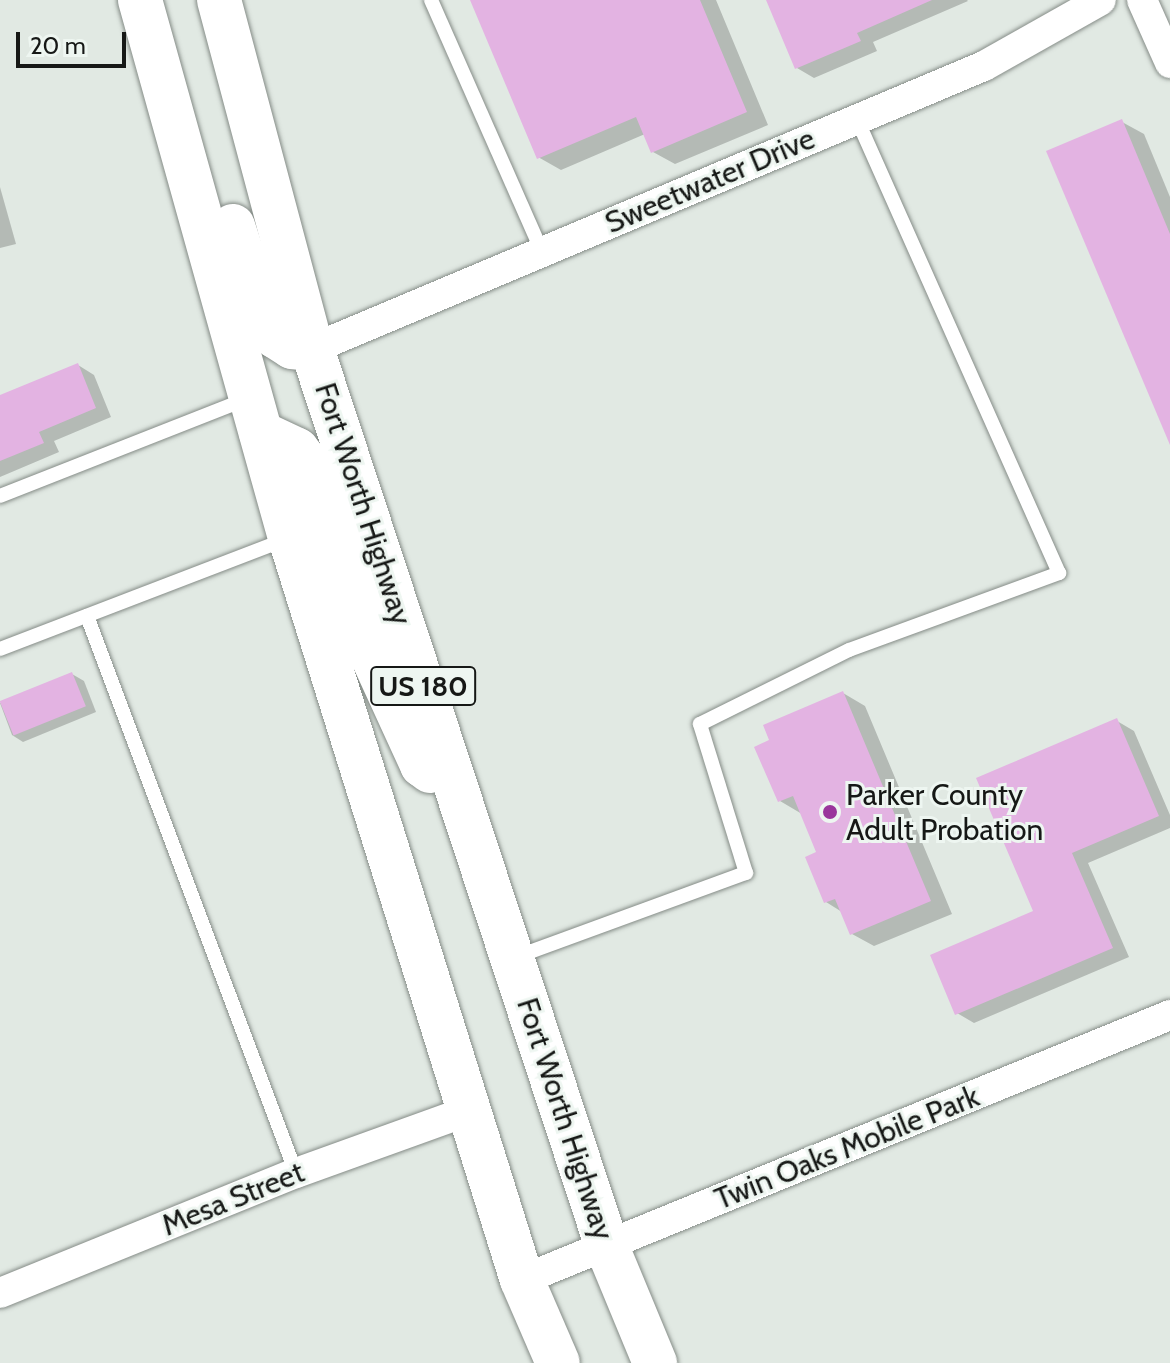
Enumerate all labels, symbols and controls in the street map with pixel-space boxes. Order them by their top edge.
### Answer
scale bar [20,16,130,66]
text: 20 m [30,31,86,60]
street label: Sweetwater Drive [600,121,820,241]
street label: Fort Worth Highway [307,378,419,630]
road number: US 180 [369,662,477,710]
place label: Parker County Adult Probation [846,777,1043,848]
marker: Parker County Adult Probation [821,803,839,821]
street label: Fort Worth Highway [509,993,621,1245]
street label: Twin Oaks Mobile Park [710,1079,984,1217]
street label: Mesa Street [157,1154,309,1244]

